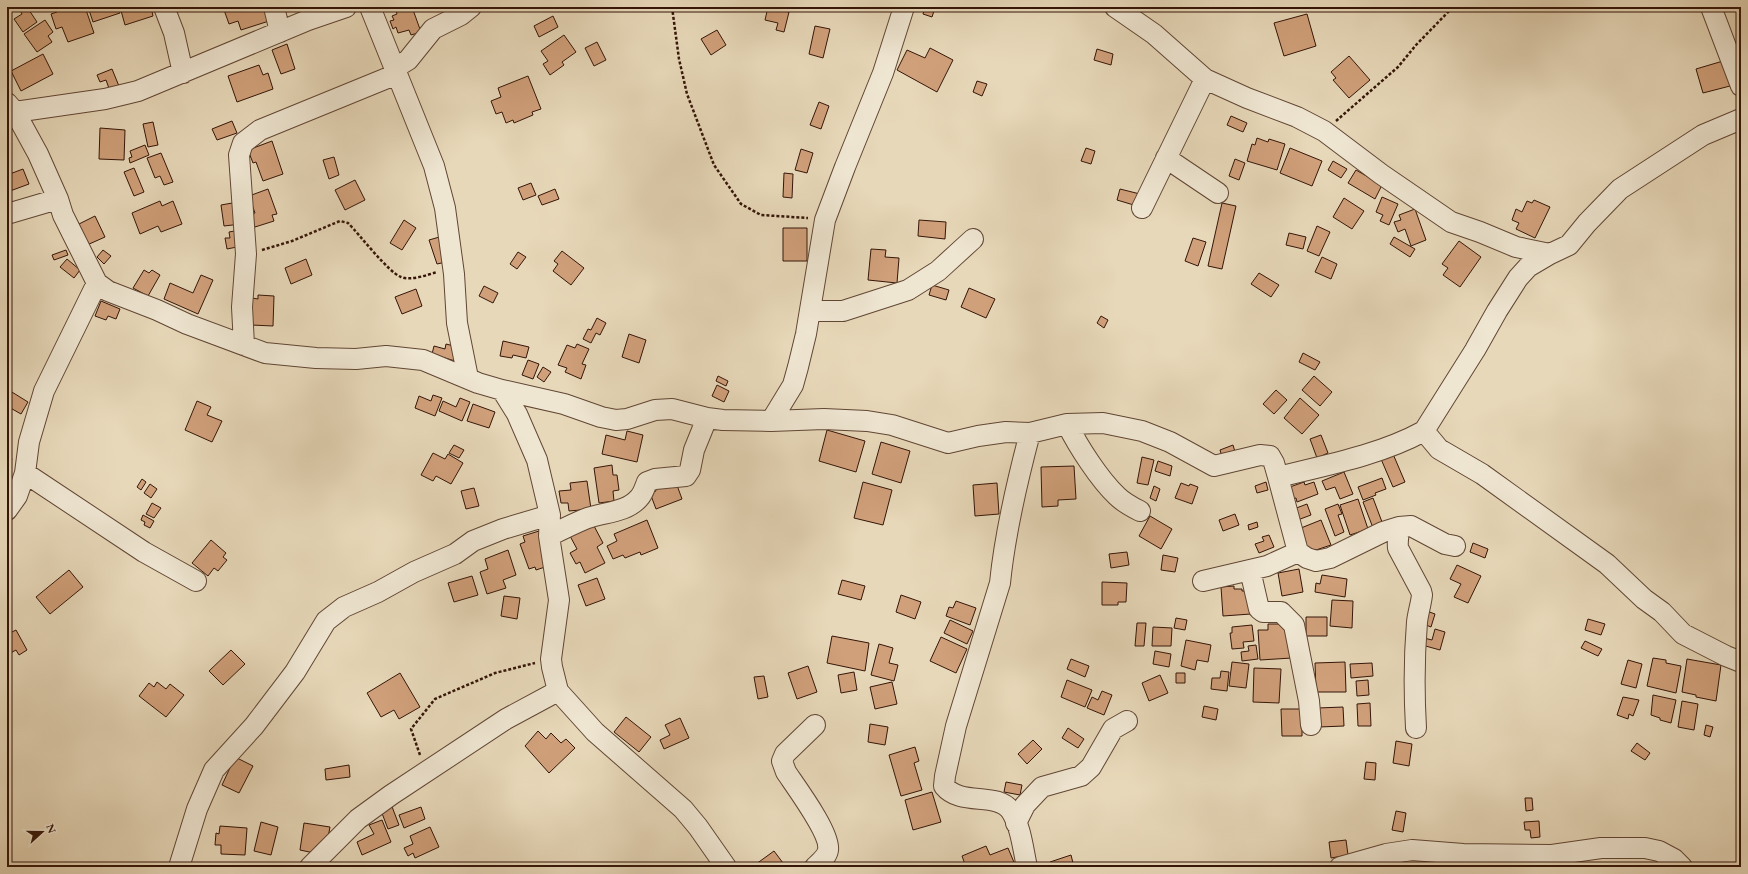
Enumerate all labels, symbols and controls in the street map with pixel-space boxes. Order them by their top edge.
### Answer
north arrow [22,812,62,852]
text: N [43,822,60,835]

